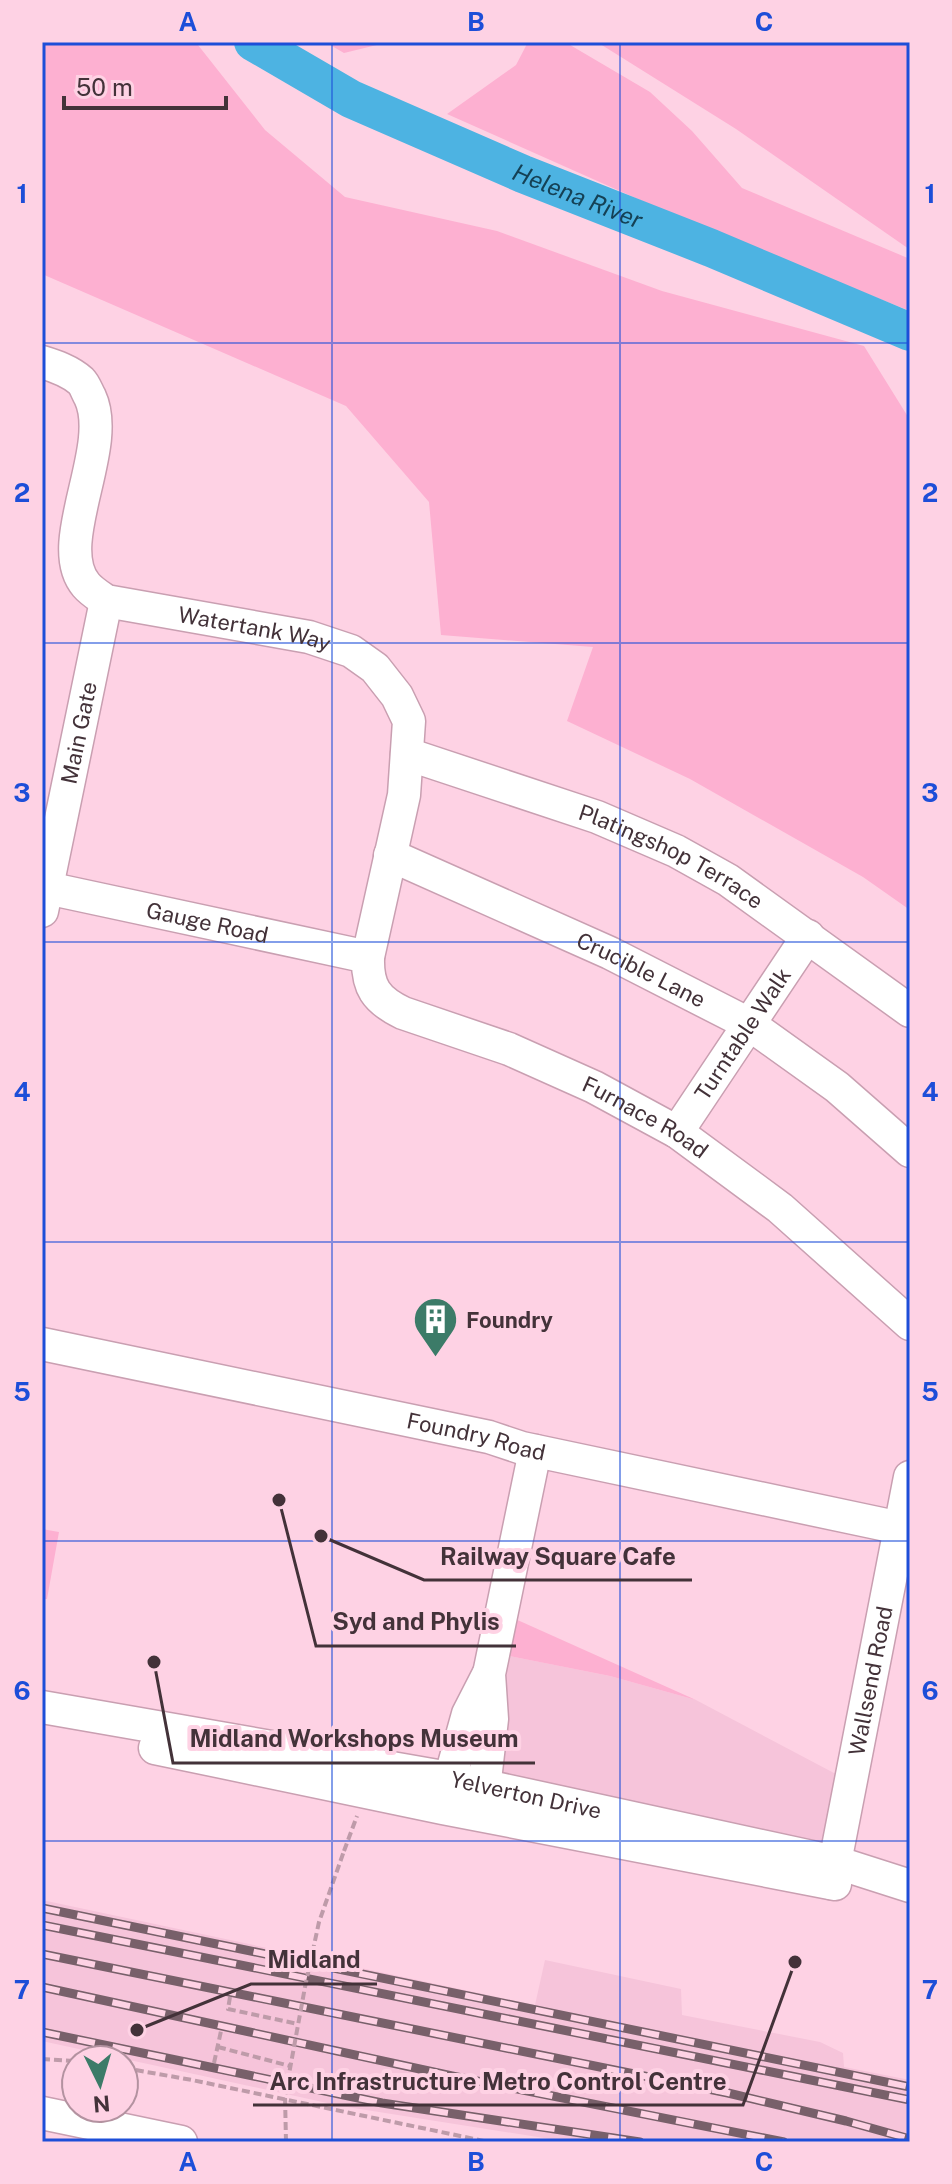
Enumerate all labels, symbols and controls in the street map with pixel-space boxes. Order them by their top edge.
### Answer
text: A [179,6,198,37]
text: B [467,6,485,37]
text: C [755,6,773,37]
scale bar [64,60,226,110]
text: 50 m [76,73,133,101]
water label: Helena River [509,157,648,234]
text: 1 [16,178,28,209]
text: 1 [924,178,936,209]
text: 2 [14,477,30,508]
text: 2 [922,477,938,508]
street label: Watertank Way [176,601,335,656]
street label: Main Gate [56,679,102,786]
text: 3 [13,777,31,808]
text: 3 [921,777,939,808]
street label: Platingshop Terrace [575,799,768,914]
street label: Gauge Road [144,897,271,948]
street label: Crucible Lane [573,927,710,1013]
street label: Turntable Walk [689,963,796,1105]
street label: Furnace Road [579,1071,713,1163]
text: 4 [13,1076,31,1107]
text: 4 [921,1076,939,1107]
building icon: Foundry [411,1296,459,1359]
place label: Foundry [466,1307,554,1333]
text: 5 [13,1376,31,1407]
text: 5 [921,1376,939,1407]
street label: Foundry Road [404,1407,548,1466]
callout: Railway Square Cafe [424,1532,692,1580]
text: Railway Square Cafe [440,1542,676,1570]
callout: Syd and Phylis [316,1598,516,1646]
street label: Wallsend Road [843,1604,898,1758]
text: Syd and Phylis [332,1607,500,1635]
text: 6 [13,1675,31,1706]
text: 6 [921,1675,939,1706]
callout: Midland Workshops Museum [173,1715,535,1763]
text: Midland Workshops Museum [189,1724,519,1752]
street label: Yelverton Drive [448,1766,604,1824]
callout: Midland [251,1936,377,1984]
text: Midland [267,1945,361,1973]
text: 7 [14,1974,30,2005]
text: 7 [922,1974,938,2005]
north arrow [60,2044,140,2124]
callout: Arc Infrastructure Metro Control Centre [253,2057,743,2105]
text: Arc Infrastructure Metro Control Centre [269,2067,727,2095]
text: N [92,2090,111,2118]
text: A [179,2146,198,2177]
text: B [467,2146,485,2177]
text: C [755,2146,773,2177]

